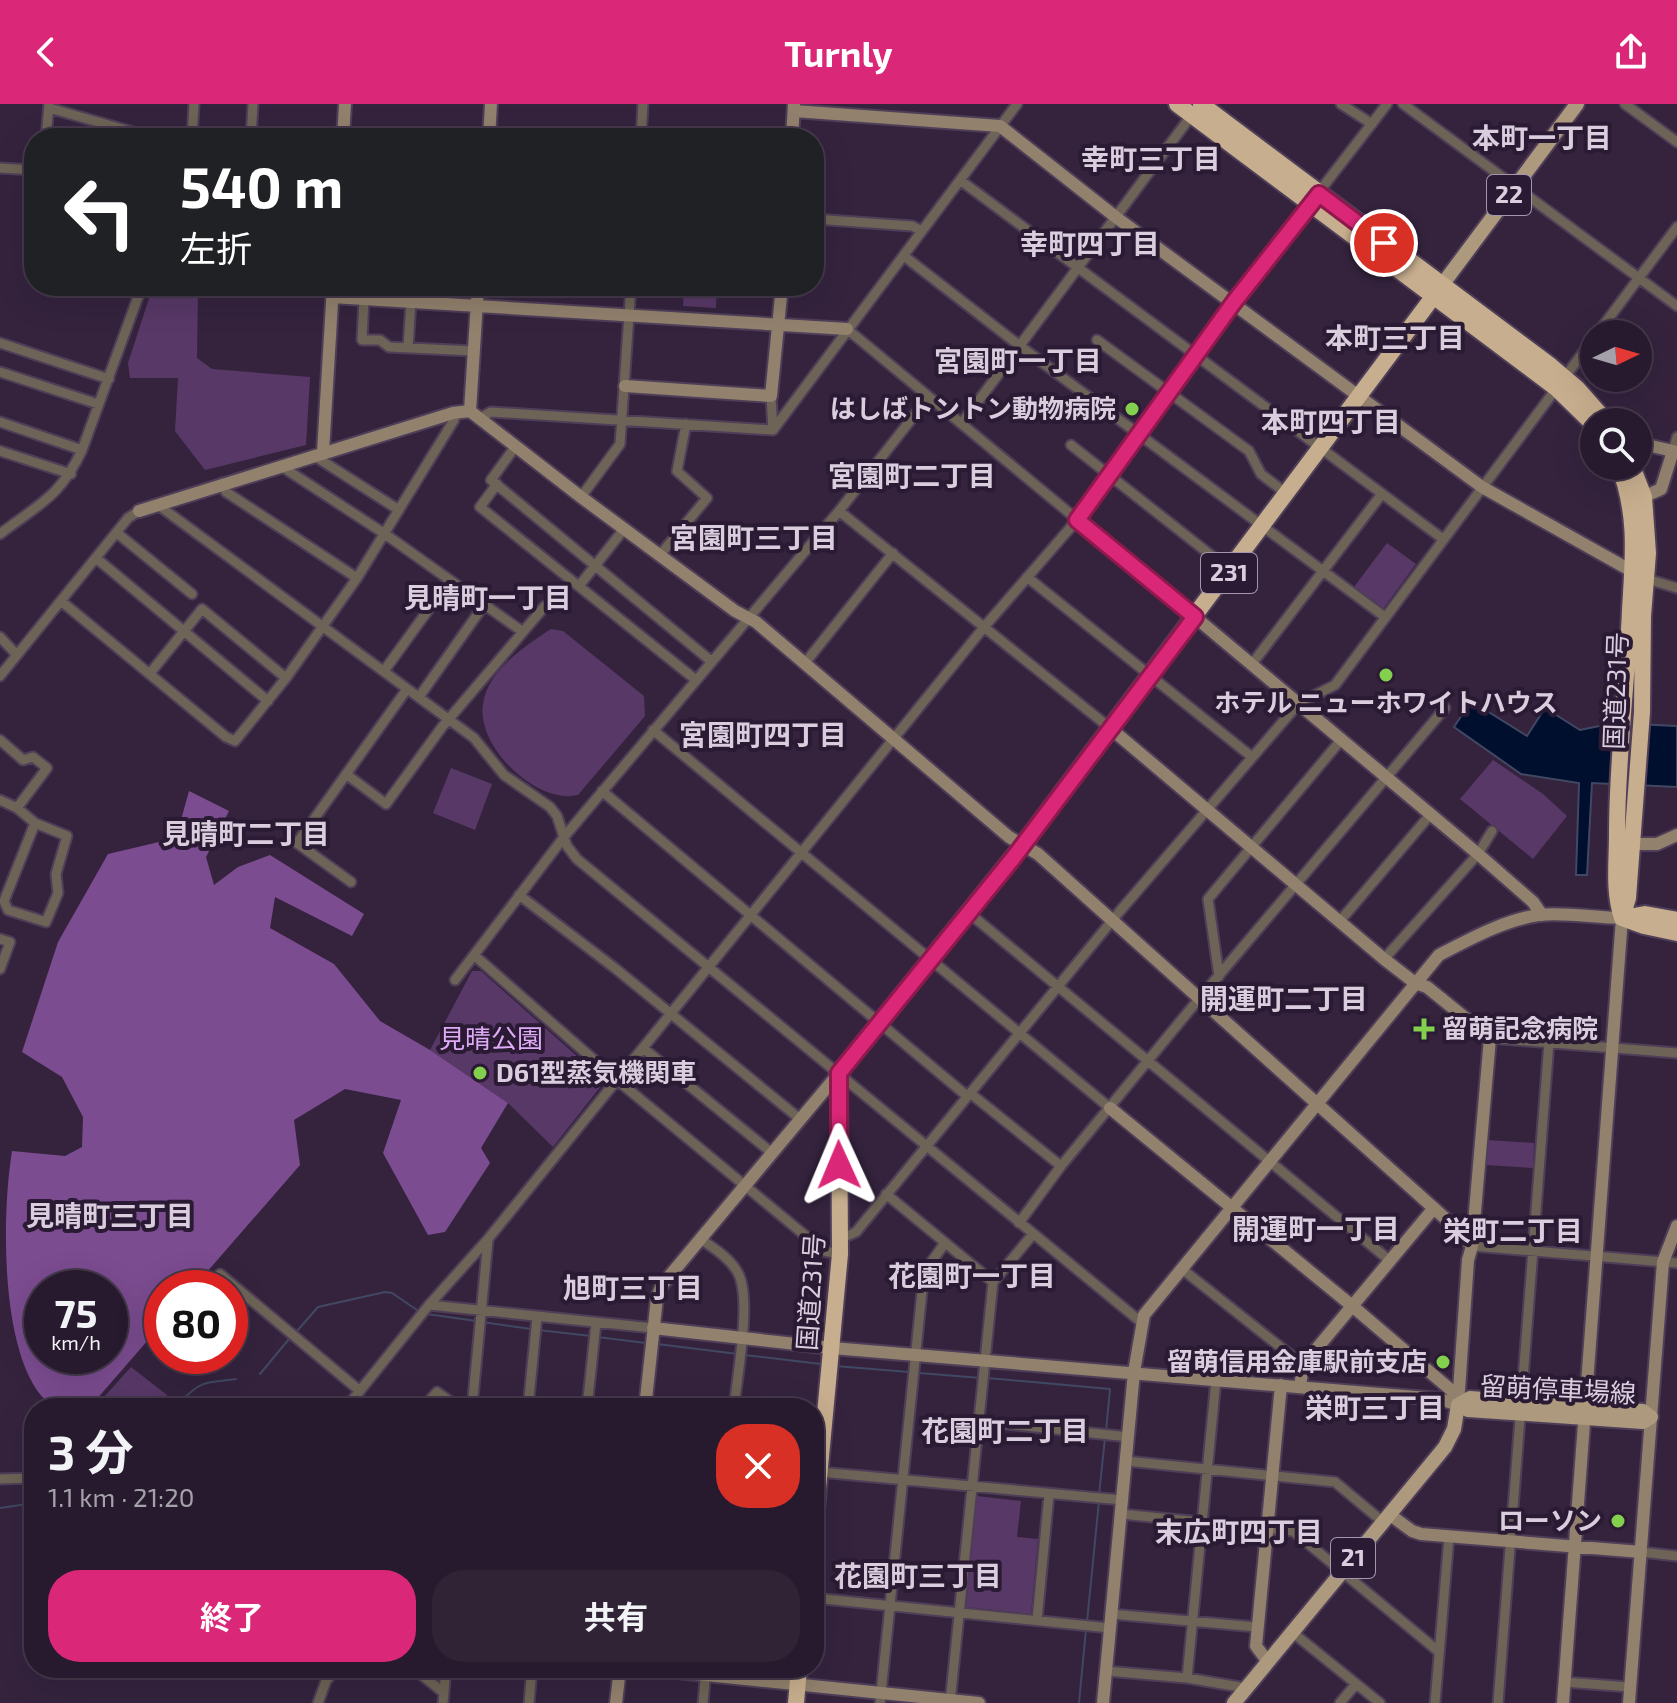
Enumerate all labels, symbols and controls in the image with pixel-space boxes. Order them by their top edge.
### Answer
icon: back [24,30,68,74]
icon: share [1609,30,1653,74]
text: Turnly [784,31,893,74]
district label: 本町一丁目 [1472,120,1612,154]
district label: 幸町三丁目 [1081,141,1221,175]
text: 540 m [180,152,343,219]
icon: left [48,160,152,264]
road number: 22 [1487,175,1531,215]
pin [1350,209,1418,277]
icon: arrive [1362,221,1406,265]
text: 左折 [180,226,252,269]
district label: 幸町四丁目 [1020,226,1160,260]
district label: 本町三丁目 [1325,320,1465,354]
north arrow [1580,320,1652,392]
map controls [1580,320,1652,480]
district label: 宮園町一丁目 [934,343,1102,377]
place label: はしばトントン動物病院 [830,392,1116,423]
marker: はしばトントン動物病院 [1123,400,1141,418]
district label: 本町四丁目 [1261,404,1401,438]
button: search [1580,408,1652,480]
district label: 宮園町二丁目 [828,458,996,492]
district label: 宮園町三丁目 [670,520,838,554]
road number: 231 [1201,553,1257,593]
district label: 見晴町一丁目 [404,580,572,614]
street label: 国道231号 [1597,632,1632,750]
marker: ホテル ニューホワイトハウス [1377,666,1395,684]
place label: ホテル ニューホワイトハウス [1214,686,1558,717]
district label: 宮園町四丁目 [679,717,847,751]
district label: 見晴町二丁目 [162,816,330,850]
district label: 開運町二丁目 [1200,981,1368,1015]
place label: 留萌記念病院 [1442,1012,1598,1043]
marker: 留萌記念病院 [1413,1018,1435,1040]
park label: 見晴公園 [439,1022,543,1053]
place label: D61型蒸気機関車 [496,1056,696,1087]
marker: D61型蒸気機関車 [471,1064,489,1082]
position arrow [797,1123,881,1207]
district label: 見晴町三丁目 [26,1198,194,1232]
district label: 開運町一丁目 [1232,1211,1400,1245]
district label: 栄町二丁目 [1443,1213,1583,1247]
street label: 国道231号 [790,1232,829,1352]
district label: 花園町一丁目 [888,1258,1056,1292]
speed limit sign: 80 [144,1270,248,1374]
district label: 旭町三丁目 [563,1270,703,1304]
text: 75 [54,1288,98,1336]
text: km/h [51,1330,101,1354]
place label: 留萌信用金庫駅前支店 [1167,1345,1427,1376]
marker: 留萌信用金庫駅前支店 [1434,1353,1452,1371]
street label: 留萌停車場線 [1479,1369,1637,1408]
district label: 栄町三丁目 [1305,1390,1445,1424]
district label: 花園町二丁目 [921,1413,1089,1447]
text: 3 分 [48,1422,134,1480]
button: close [716,1424,800,1508]
text: 1.1 km · 21:20 [48,1481,194,1512]
place label: ローソン [1498,1504,1602,1535]
marker: ローソン [1609,1512,1627,1530]
district label: 末広町四丁目 [1155,1514,1323,1548]
road number: 21 [1331,1538,1375,1578]
district label: 花園町三丁目 [834,1558,1002,1592]
button: 終了 [48,1570,416,1662]
button: 共有 [432,1570,800,1662]

